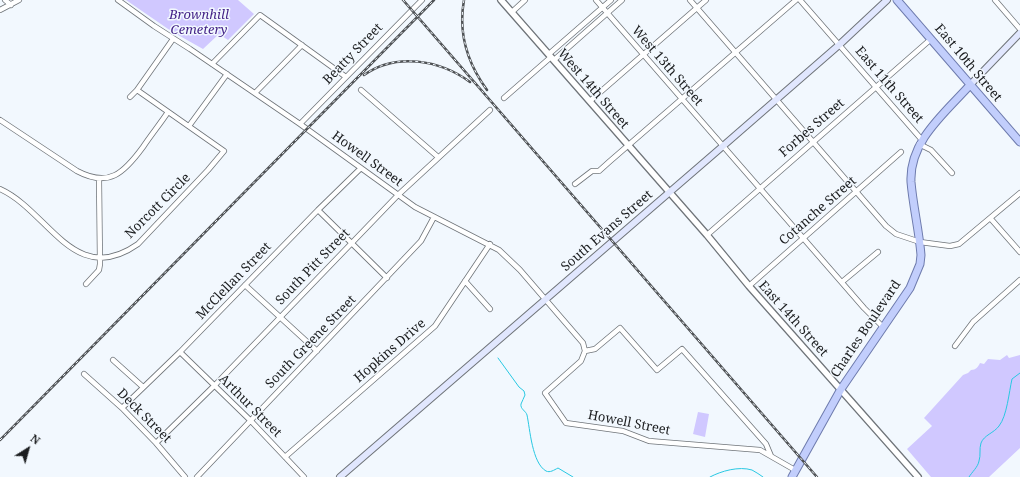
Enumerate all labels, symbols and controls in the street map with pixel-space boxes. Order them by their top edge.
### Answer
park label: Brownhill Cemetery [169,7,229,38]
street label: Beatty Street [320,20,386,88]
street label: East 10th Street [931,21,1005,105]
street label: West 13th Street [628,23,706,109]
street label: East 11th Street [852,44,926,126]
street label: West 14th Street [554,46,632,132]
street label: Forbes Street [776,95,848,161]
street label: Howell Street [329,128,405,190]
street label: Norcott Circle [122,170,194,242]
street label: Cotanche Street [776,173,860,249]
street label: South Evans Street [558,187,656,275]
street label: South Pitt Street [273,226,353,308]
street label: McClellan Street [193,239,275,323]
street label: Charles Boulevard [828,277,904,381]
street label: East 14th Street [755,278,831,360]
street label: South Greene Street [263,292,359,392]
street label: Hopkins Drive [351,316,429,386]
street label: Arthur Street [215,371,285,441]
street label: Deck Street [114,386,174,446]
street label: Howell Street [586,407,672,439]
north arrow [8,429,48,469]
text: N [28,430,43,448]

